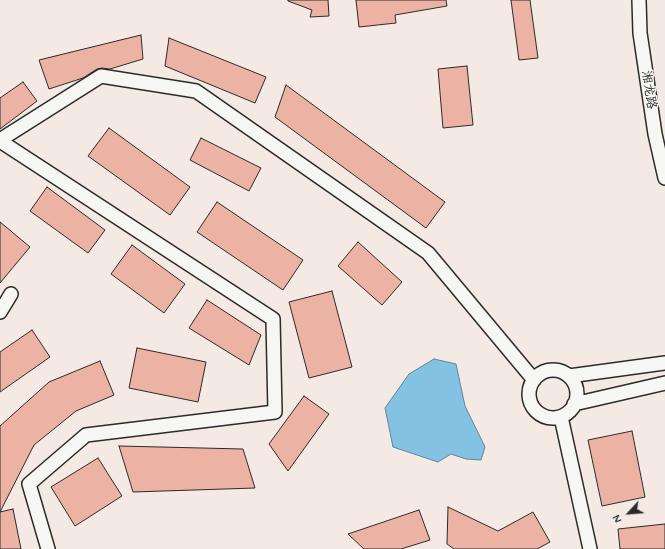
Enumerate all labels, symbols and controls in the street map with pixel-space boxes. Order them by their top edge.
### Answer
street label: 湘龙路 [637,70,659,110]
north arrow [609,493,649,533]
text: N [610,512,626,525]

